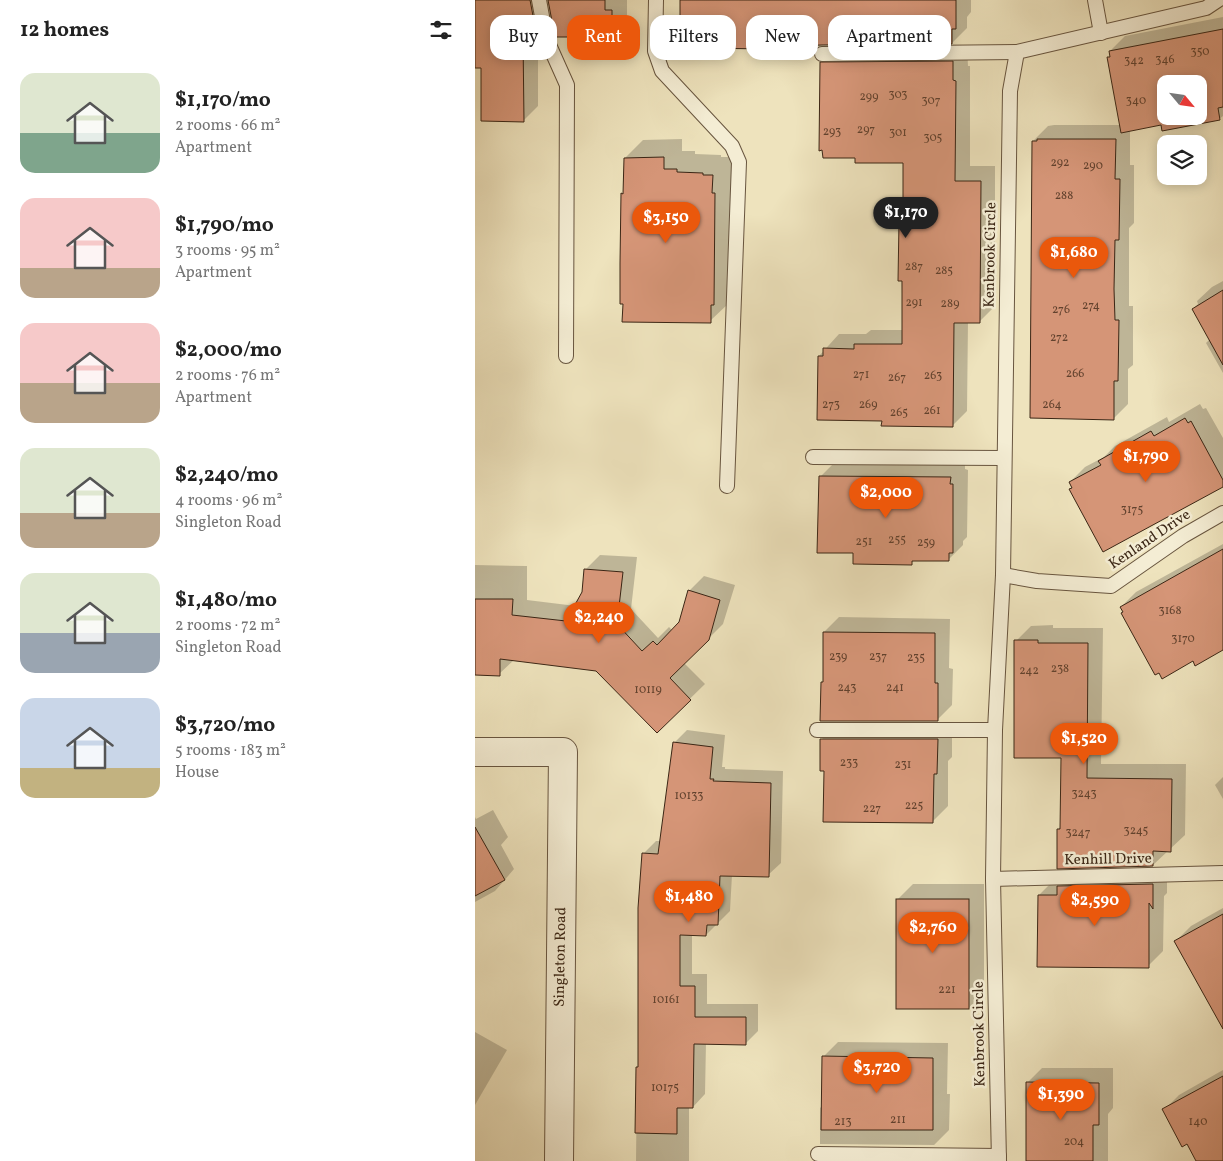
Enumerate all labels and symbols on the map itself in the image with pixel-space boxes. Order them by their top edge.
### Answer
house number: 350 [1191,44,1209,60]
house number: 346 [1155,52,1175,68]
house number: 342 [1124,53,1144,69]
north arrow [1157,75,1207,125]
house number: 303 [889,87,907,103]
house number: 299 [860,89,878,105]
house number: 307 [922,93,941,109]
house number: 340 [1126,93,1146,109]
house number: 297 [857,122,875,138]
house number: 293 [823,124,841,140]
house number: 301 [889,125,907,141]
house number: 305 [924,130,943,146]
house number: 292 [1051,155,1070,171]
house number: 290 [1083,158,1103,174]
house number: 288 [1055,188,1073,204]
pin: $1,170 [865,196,947,239]
pin: $3,150 [625,202,707,244]
street label: Kenbrook Circle [980,202,1002,308]
pin: $1,680 [1033,236,1115,279]
house number: 287 [905,259,923,275]
house number: 285 [935,263,953,279]
house number: 291 [905,295,923,311]
house number: 289 [941,296,959,312]
house number: 274 [1082,298,1100,314]
house number: 276 [1052,302,1070,318]
house number: 272 [1050,330,1068,346]
house number: 266 [1066,366,1084,382]
house number: 271 [853,367,869,383]
house number: 263 [924,368,942,384]
house number: 267 [888,370,906,386]
house number: 273 [822,397,840,413]
house number: 269 [859,397,877,413]
house number: 264 [1042,397,1062,413]
house number: 261 [923,403,941,419]
house number: 265 [890,405,908,421]
pin: $1,790 [1105,440,1187,483]
pin: $2,000 [845,476,927,519]
house number: 3175 [1121,502,1143,518]
street label: Kenland Drive [1105,505,1195,575]
house number: 255 [888,532,906,548]
house number: 251 [856,534,872,550]
house number: 259 [917,535,935,551]
pin: $2,240 [558,602,640,644]
house number: 3168 [1159,603,1181,619]
house number: 3170 [1171,631,1195,647]
house number: 239 [829,649,847,665]
house number: 237 [869,649,887,665]
house number: 235 [907,650,925,666]
house number: 238 [1051,661,1069,677]
house number: 242 [1019,663,1039,679]
house number: 243 [838,680,856,696]
house number: 241 [886,680,904,696]
house number: 10119 [634,682,662,698]
pin: $1,520 [1043,722,1125,765]
house number: 233 [840,755,858,771]
house number: 231 [895,757,911,773]
house number: 3243 [1071,786,1097,802]
house number: 10133 [675,788,703,804]
house number: 225 [905,798,924,814]
house number: 227 [863,801,881,817]
house number: 3245 [1124,823,1149,839]
house number: 3247 [1065,825,1091,841]
street label: Kenhill Drive [1064,849,1152,871]
pin: $1,480 [648,880,730,923]
pin: $2,590 [1054,884,1136,927]
street label: Singleton Road [550,907,572,1007]
pin: $2,760 [892,912,974,954]
street label: Kenbrook Circle [969,981,991,1087]
house number: 221 [938,982,956,998]
house number: 10161 [652,992,680,1008]
pin: $3,720 [836,1052,918,1094]
pin: $1,390 [1020,1078,1102,1121]
house number: 10175 [651,1080,679,1096]
house number: 211 [890,1112,906,1128]
house number: 213 [834,1114,852,1130]
house number: 140 [1189,1114,1207,1130]
house number: 204 [1064,1134,1084,1150]

